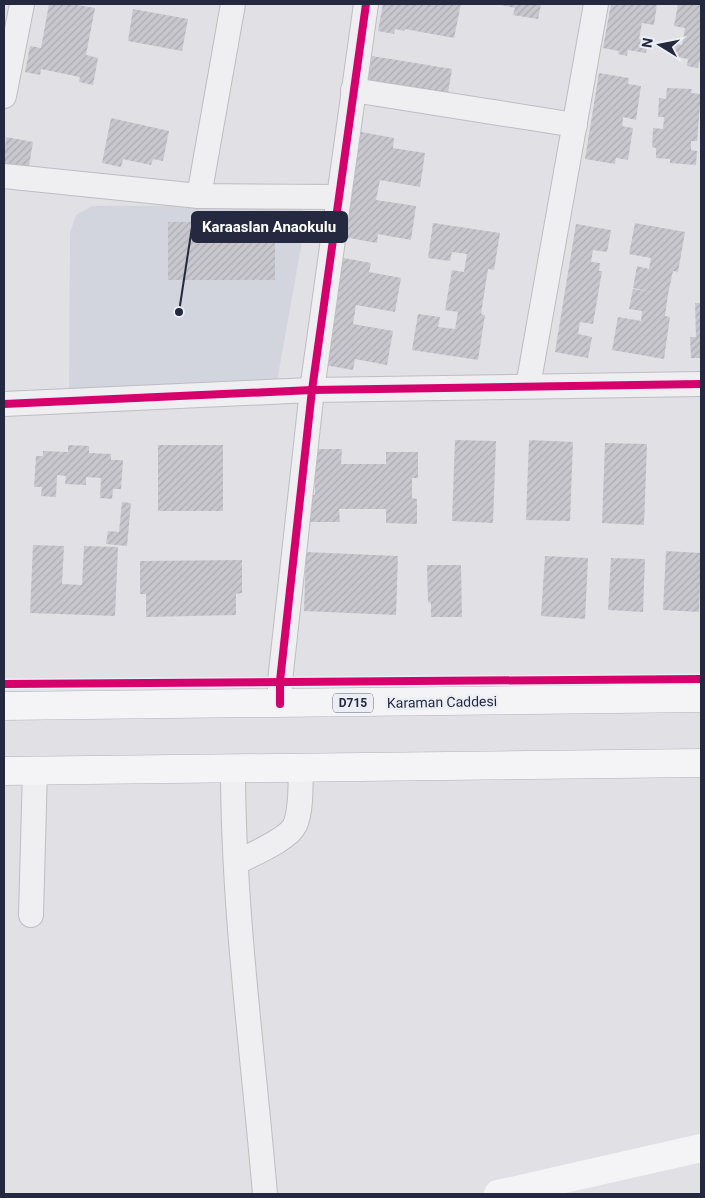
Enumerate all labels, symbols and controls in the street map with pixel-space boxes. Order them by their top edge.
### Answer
north arrow [635,20,685,70]
text: N [638,36,656,49]
callout: Karaaslan Anaokulu [192,212,347,242]
text: Karaaslan Anaokulu [202,218,336,236]
street label: Karaman Caddesi [387,693,497,711]
road number: D715 [333,694,373,712]

